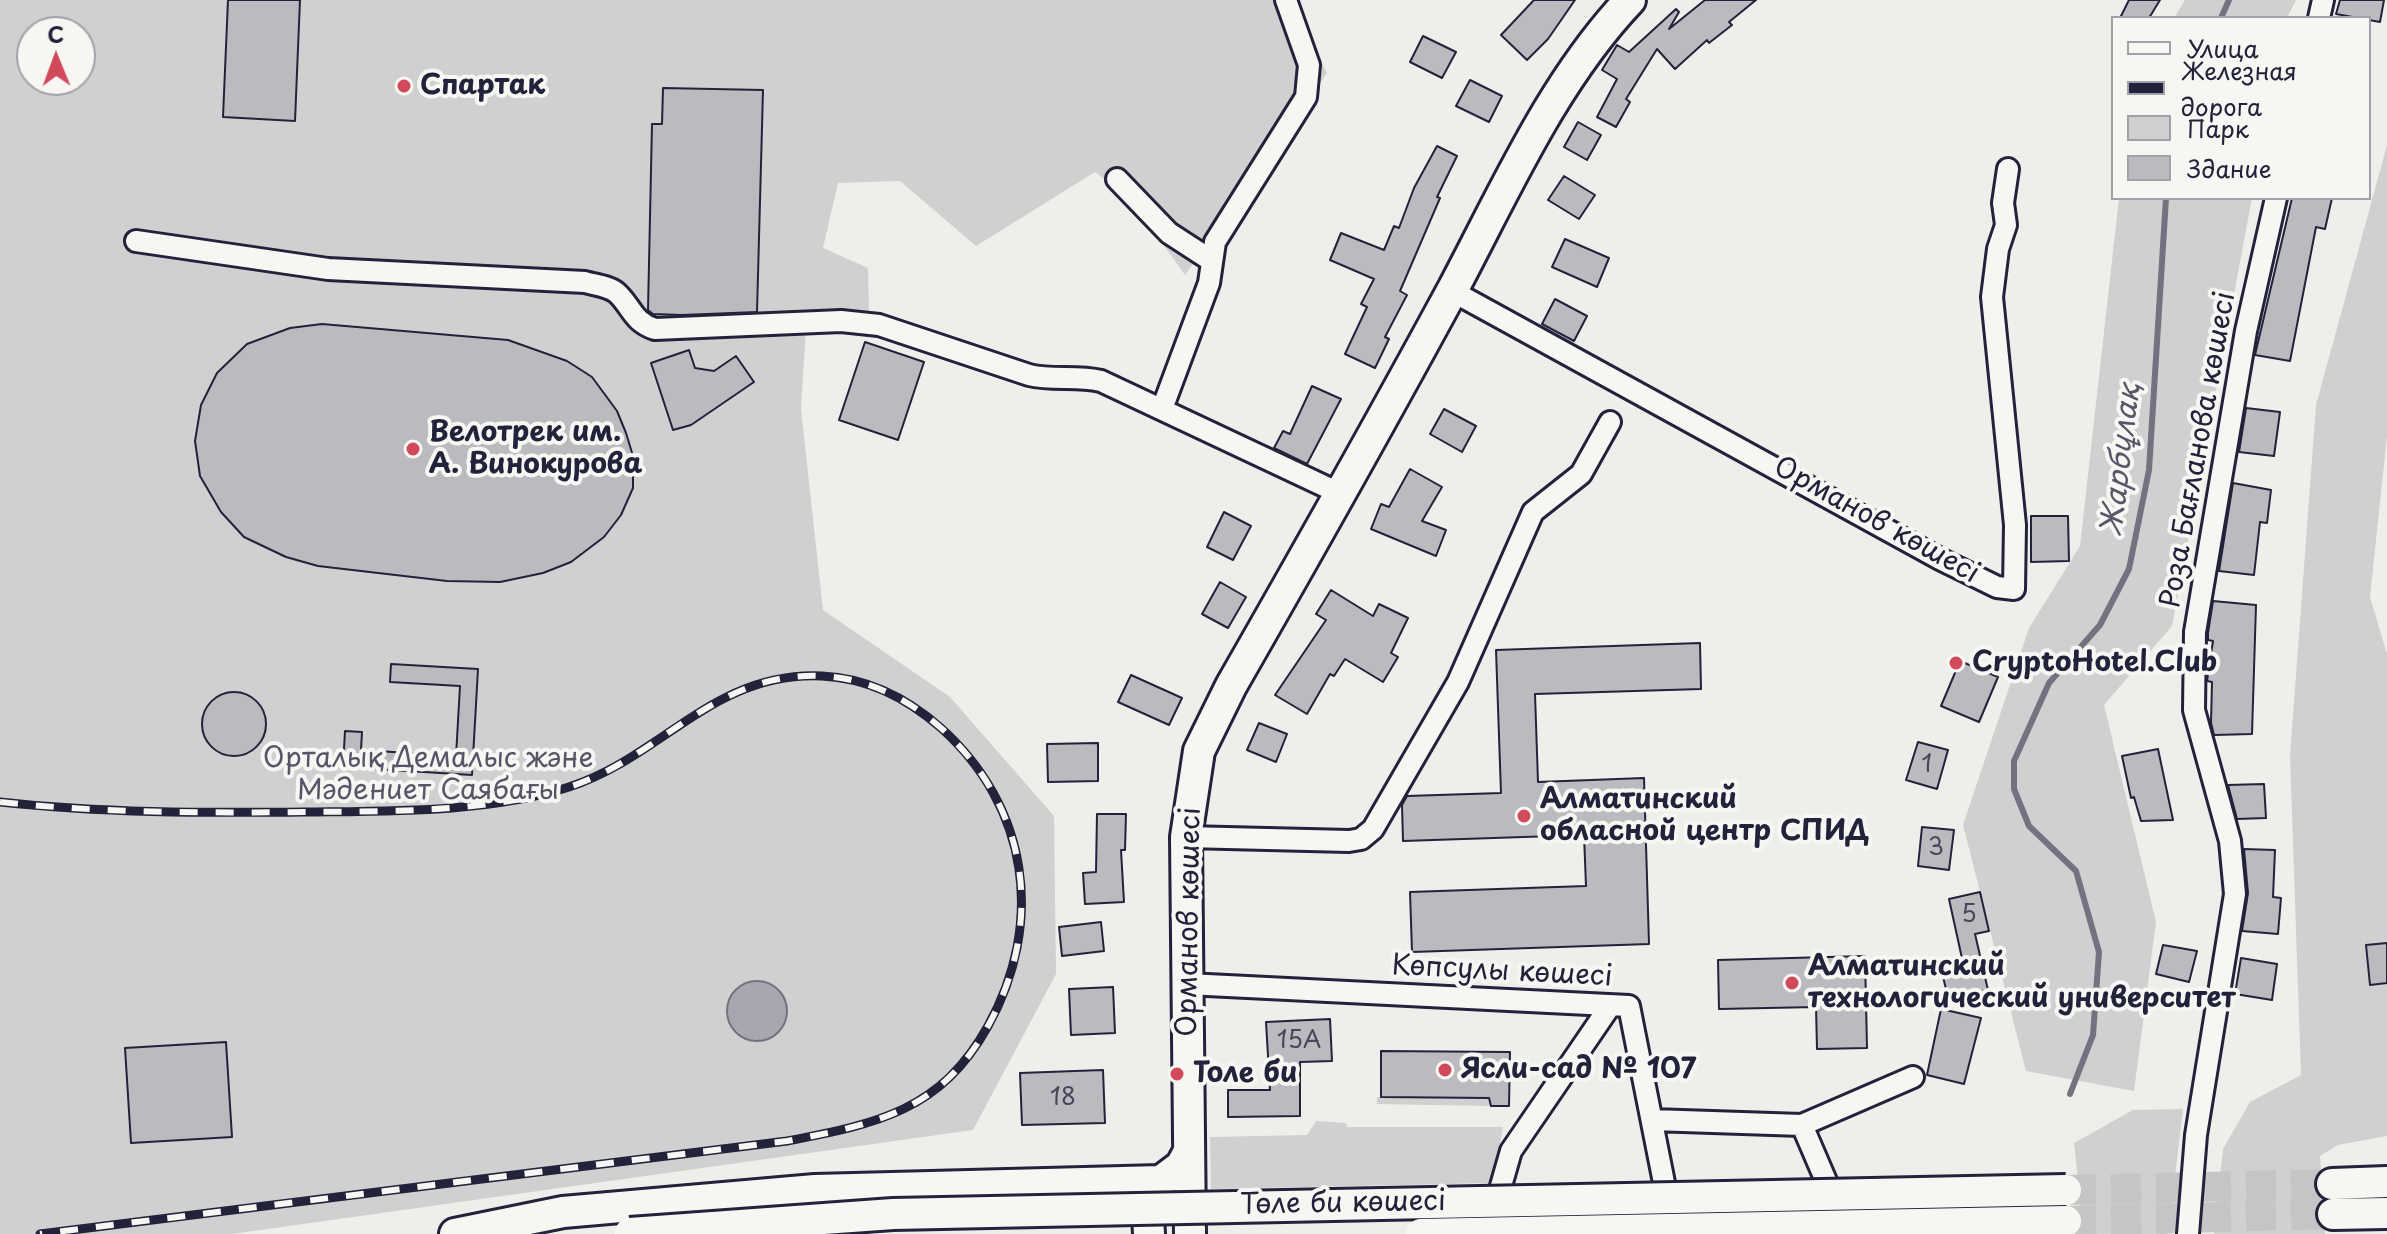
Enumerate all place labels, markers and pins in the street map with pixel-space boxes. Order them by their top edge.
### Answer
place label: Спартак [420,69,545,103]
marker: Спартак [395,77,413,95]
place label: Велотрек им. А. Винокурова [429,416,642,482]
marker: Велотрек им. А. Винокурова [404,440,422,458]
place label: CryptoHotel.Club [1972,646,2217,680]
marker: CryptoHotel.Club [1947,654,1965,672]
place label: Алматинский обласной центр СПИД [1540,783,1869,849]
marker: Алматинский обласной центр СПИД [1515,807,1533,825]
place label: Алматинский технологический университет [1808,950,2236,1016]
marker: Алматинский технологический университет [1783,974,1801,992]
place label: Ясли-сад № 107 [1461,1053,1696,1087]
place label: Толе би [1193,1057,1297,1091]
marker: Ясли-сад № 107 [1436,1061,1454,1079]
marker: Толе би [1168,1065,1186,1083]

